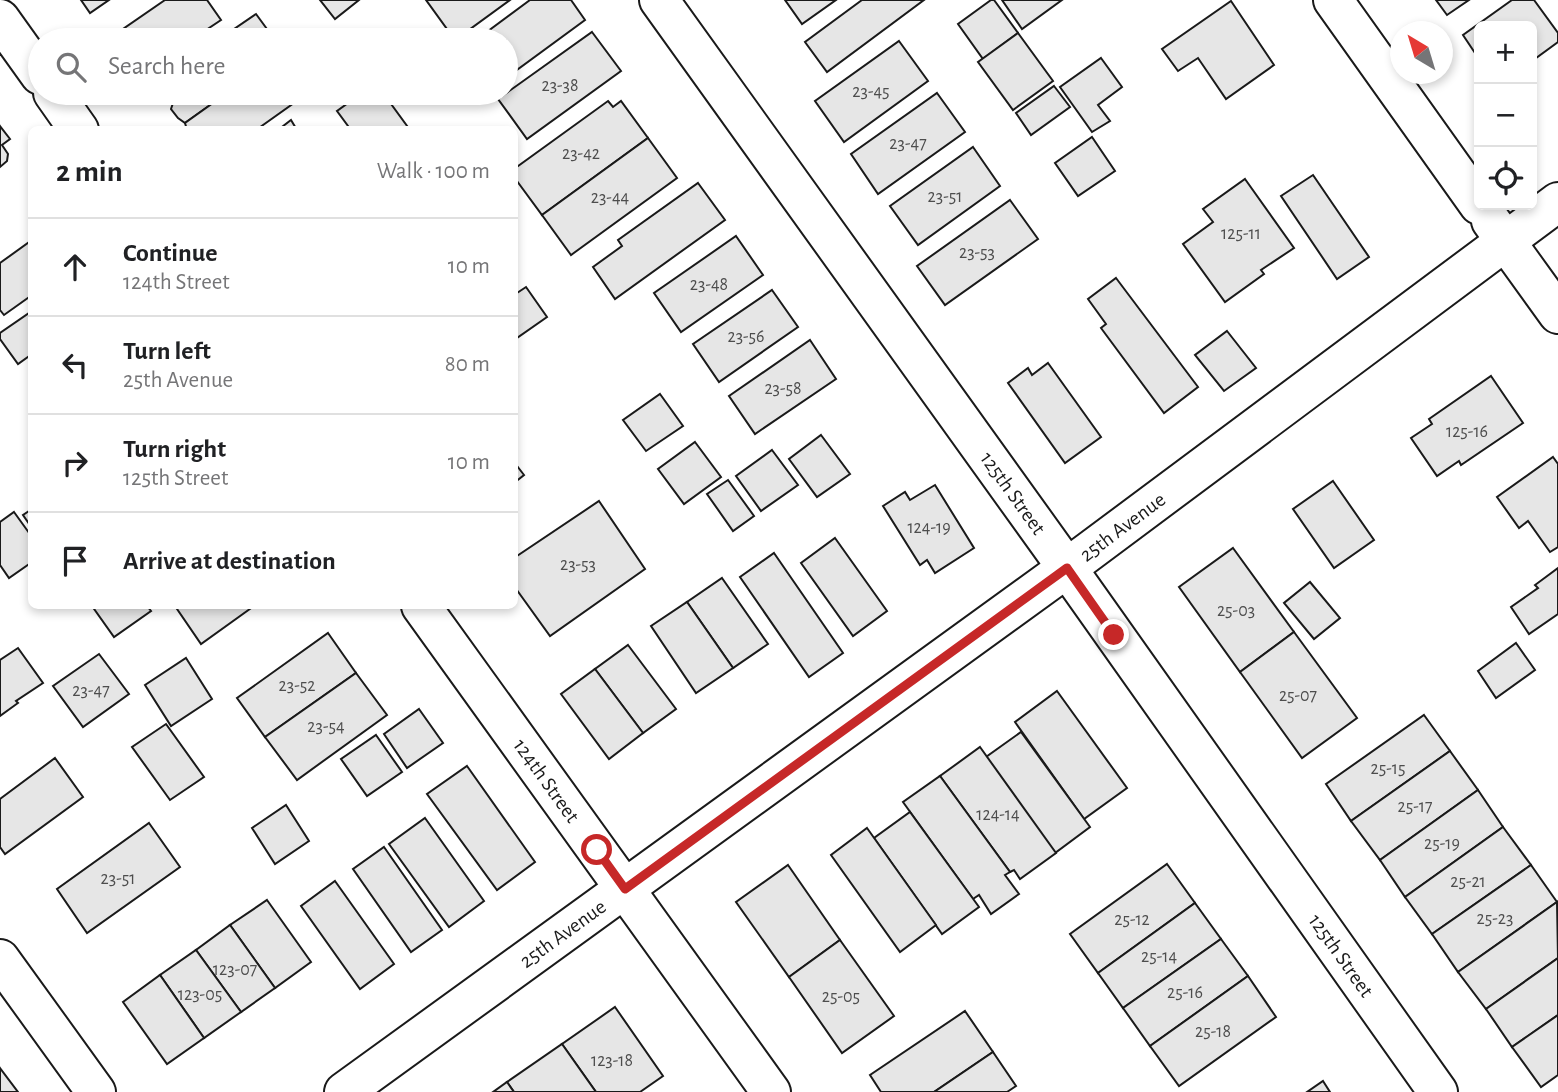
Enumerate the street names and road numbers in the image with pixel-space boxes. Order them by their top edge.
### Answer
street label: 125th Street [976,448,1049,539]
street label: 25th Avenue [1076,489,1169,566]
street label: 124th Street [509,735,583,827]
street label: 25th Avenue [516,896,610,972]
street label: 125th Street [1305,910,1377,1001]

